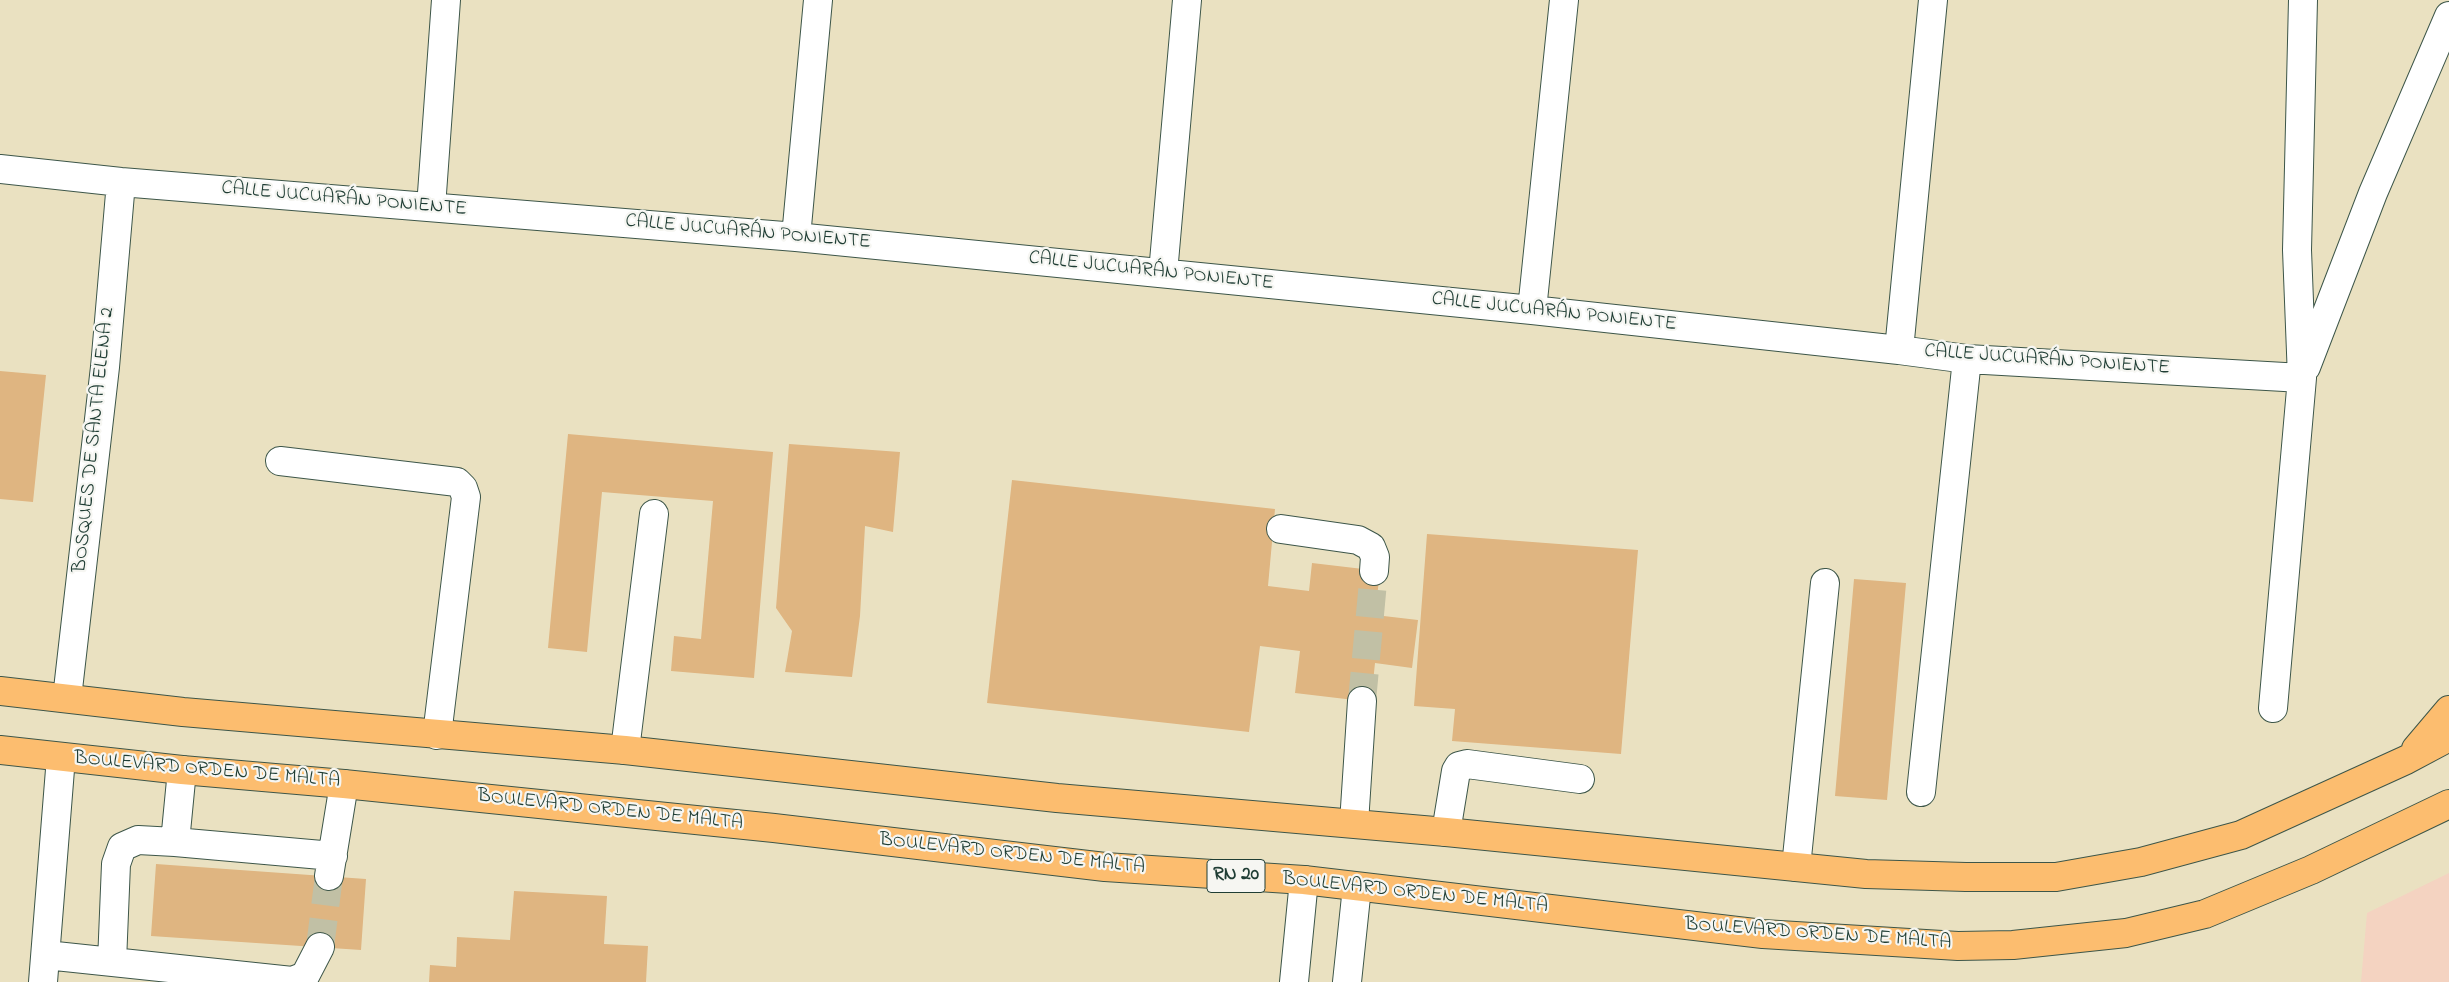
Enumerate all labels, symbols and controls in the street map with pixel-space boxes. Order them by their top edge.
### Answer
street label: CALLE JUCUARÁN PONIENTE [220,177,468,223]
street label: CALLE JUCUARÁN PONIENTE [624,210,872,256]
street label: CALLE JUCUARÁN PONIENTE [1027,247,1275,297]
street label: CALLE JUCUARÁN PONIENTE [1430,288,1678,338]
street label: BOSQUES DE SANTA ELENA 2 [69,306,121,574]
street label: CALLE JUCUARÁN PONIENTE [1923,340,2171,382]
street label: BOULEVARD ORDEN DE MALTA [73,747,341,795]
street label: BOULEVARD ORDEN DE MALTA [476,785,744,837]
street label: BOULEVARD ORDEN DE MALTA [878,829,1146,881]
road number: RN 20 [1207,859,1265,892]
street label: BOULEVARD ORDEN DE MALTA [1281,868,1549,920]
street label: BOULEVARD ORDEN DE MALTA [1684,914,1952,956]

